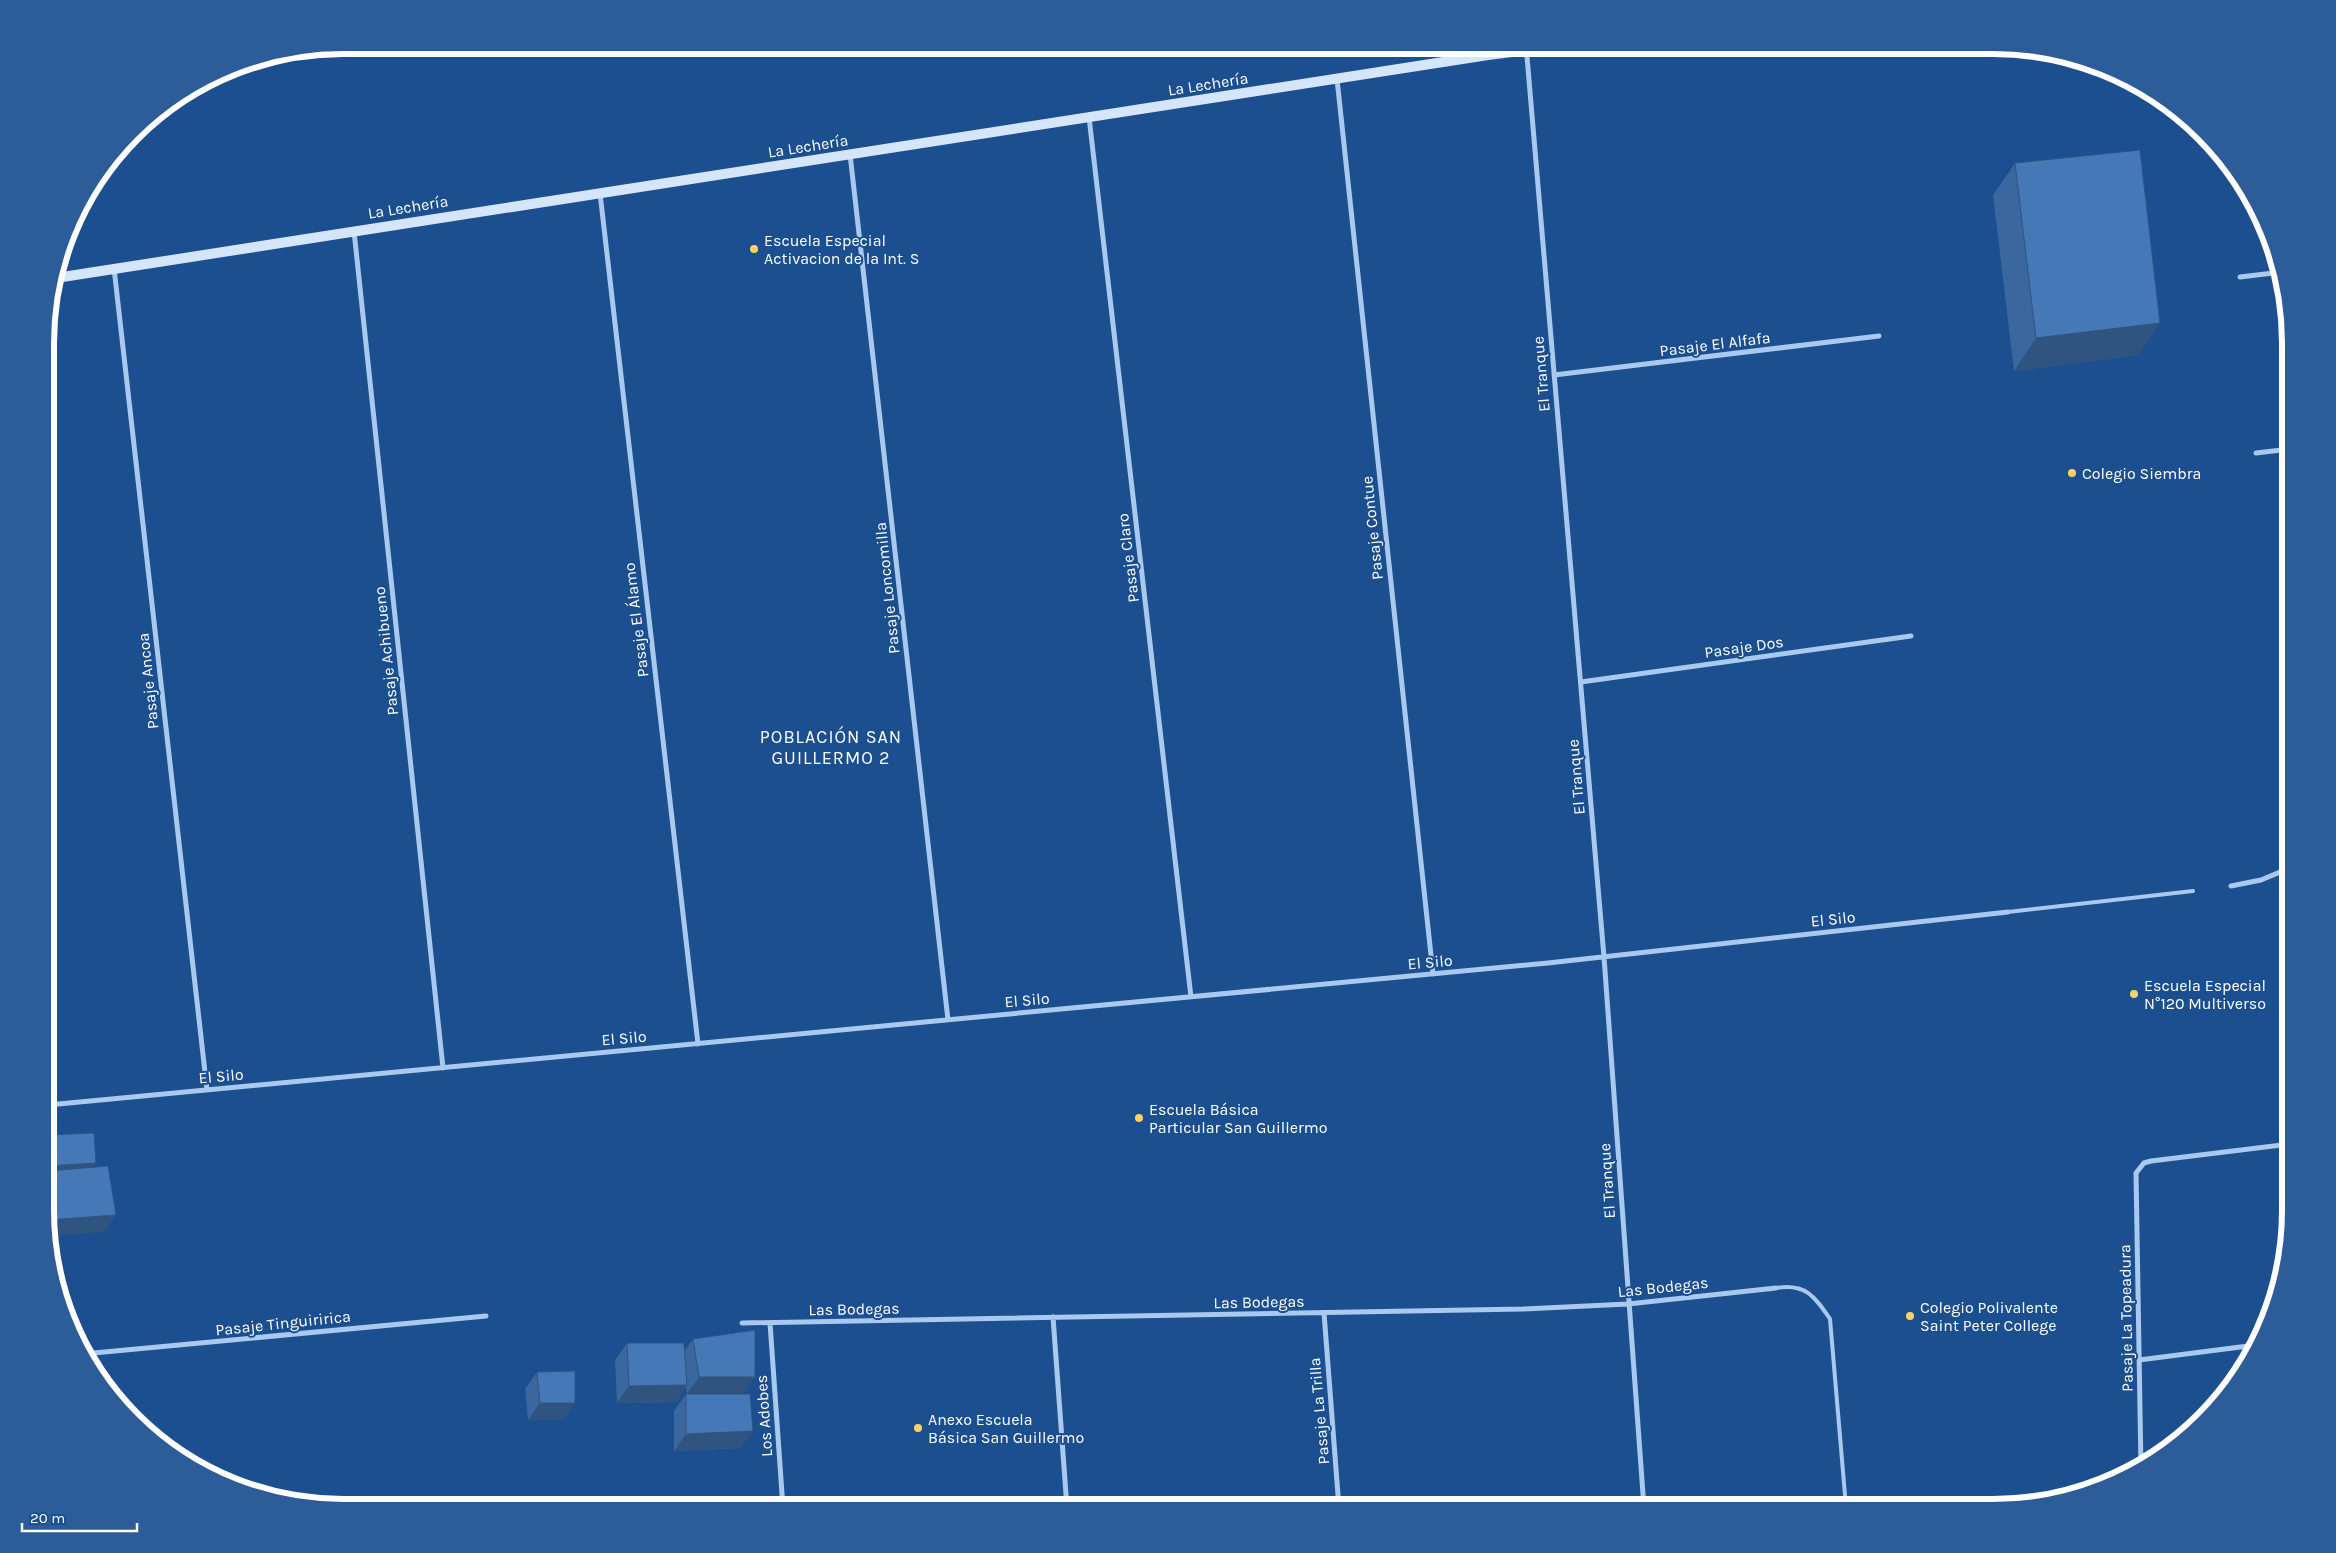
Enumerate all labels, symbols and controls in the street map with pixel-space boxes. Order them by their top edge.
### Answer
street label: La Lechería [1166,68,1250,100]
street label: La Lechería [766,130,850,162]
street label: La Lechería [366,191,450,223]
place label: Escuela Especial Activacion de la Int. S [764,231,919,268]
marker: Escuela Especial Activacion de la Int. S [748,243,760,255]
street label: Pasaje El Alfafa [1659,328,1771,360]
street label: El Tranque [1528,336,1554,412]
place label: Colegio Siembra [2082,464,2201,483]
marker: Colegio Siembra [2066,467,2078,479]
street label: Pasaje Contue [1357,475,1387,581]
street label: Pasaje Claro [1113,512,1143,604]
street label: Pasaje Loncomilla [871,521,903,655]
street label: Pasaje El Álamo [620,562,652,678]
street label: Pasaje Achibueno [370,586,402,716]
street label: Pasaje Ancoa [134,632,162,730]
street label: Pasaje Dos [1703,632,1785,662]
district label: POBLACIÓN SAN GUILLERMO 2 [760,725,902,769]
street label: El Tranque [1563,739,1589,815]
street label: El Silo [1810,907,1856,931]
street label: El Silo [1407,951,1453,973]
place label: Escuela Especial N°120 Multiverso [2144,976,2266,1013]
marker: Escuela Especial N°120 Multiverso [2128,988,2140,1000]
street label: El Silo [1004,989,1050,1011]
street label: El Silo [601,1027,647,1049]
street label: El Silo [198,1065,244,1087]
place label: Escuela Básica Particular San Guillermo [1149,1100,1327,1137]
marker: Escuela Básica Particular San Guillermo [1133,1112,1145,1124]
street label: El Tranque [1595,1143,1619,1219]
street label: Pasaje La Topeadura [2115,1244,2137,1392]
street label: Las Bodegas [1617,1273,1709,1301]
street label: Las Bodegas [1213,1292,1305,1312]
place label: Colegio Polivalente Saint Peter College [1920,1298,2058,1335]
street label: Las Bodegas [808,1299,900,1319]
street label: Pasaje Tinguiririca [214,1306,352,1340]
marker: Colegio Polivalente Saint Peter College [1904,1310,1916,1322]
street label: Pasaje La Trilla [1305,1357,1333,1465]
street label: Los Adobes [752,1374,776,1458]
place label: Anexo Escuela Básica San Guillermo [928,1410,1084,1447]
marker: Anexo Escuela Básica San Guillermo [912,1422,924,1434]
scale bar [22,1500,138,1532]
text: 20 m [30,1509,65,1527]

